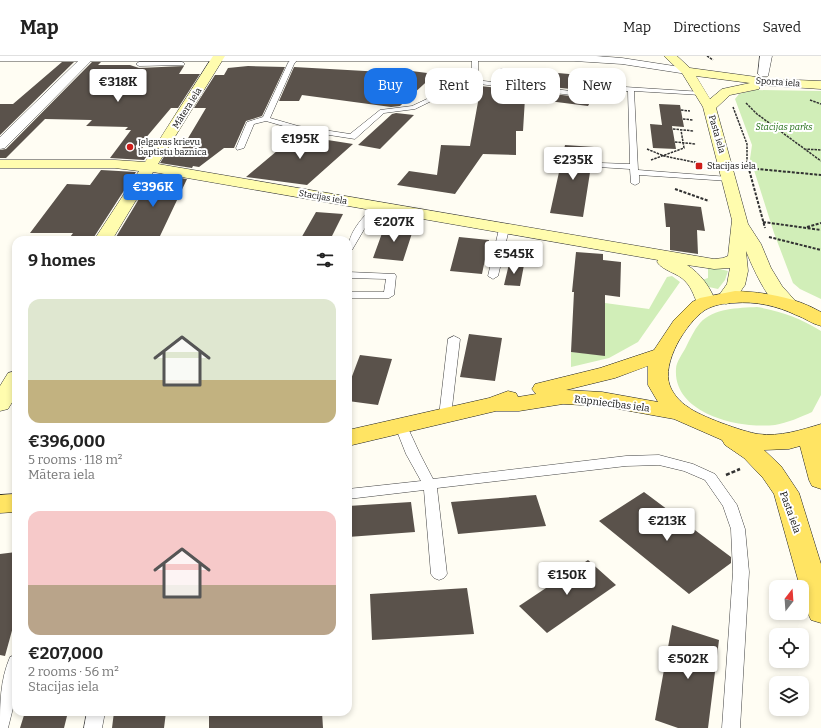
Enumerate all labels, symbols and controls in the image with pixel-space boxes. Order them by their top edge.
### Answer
text: Map [20,16,59,39]
text: Map [623,19,651,36]
text: Directions [673,19,741,36]
text: Saved [763,19,801,36]
chip: Buy [364,68,417,104]
chip: Rent [425,68,483,104]
chip: Filters [491,68,560,104]
chip: New [568,68,626,104]
pin: €318K [90,69,146,103]
text: €318K [99,74,137,89]
street label: Sporta iela [755,75,801,89]
street label: Mātera iela [170,86,204,130]
street label: Pasta iela [707,114,727,154]
park label: Stacijas parks [755,122,813,132]
pin: €195K [272,126,328,160]
text: €195K [281,131,319,146]
place label: Jelgavas krievu baptistu baznīca [137,137,207,157]
marker: Jelgavas krievu baptistu baznīca [125,142,135,152]
pin: €235K [545,147,601,181]
text: €235K [553,152,593,167]
marker: Stacijas iela [694,161,704,171]
place label: Stacijas iela [707,161,756,171]
pin: €396K [125,174,181,208]
text: €396K [132,179,174,194]
street label: Stacijas iela [298,188,348,206]
pin: €207K [366,209,422,243]
text: €207K [374,214,414,229]
pin: €545K [486,241,542,275]
text: €545K [494,246,534,261]
icon: filters [314,249,336,271]
text: 9 homes [28,250,96,271]
icon: home [146,325,218,397]
street label: Rūpniecības iela [573,393,651,415]
text: €396,000 [28,431,105,452]
text: 5 rooms · 118 m² [28,452,122,467]
text: Mātera iela [28,467,95,482]
street label: Pasta iela [777,490,803,535]
pin: €213K [639,508,695,542]
text: €213K [648,513,686,528]
icon: home [146,537,218,609]
pin: €150K [539,562,595,596]
text: €150K [547,567,587,582]
north arrow [769,580,809,620]
map controls [769,580,809,716]
button: locate [769,628,809,668]
text: €207,000 [28,643,103,664]
pin: €502K [660,646,716,680]
text: €502K [668,651,708,666]
text: 2 rooms · 56 m² [28,664,119,679]
button: layers [769,676,809,716]
text: Stacijas iela [28,679,99,694]

